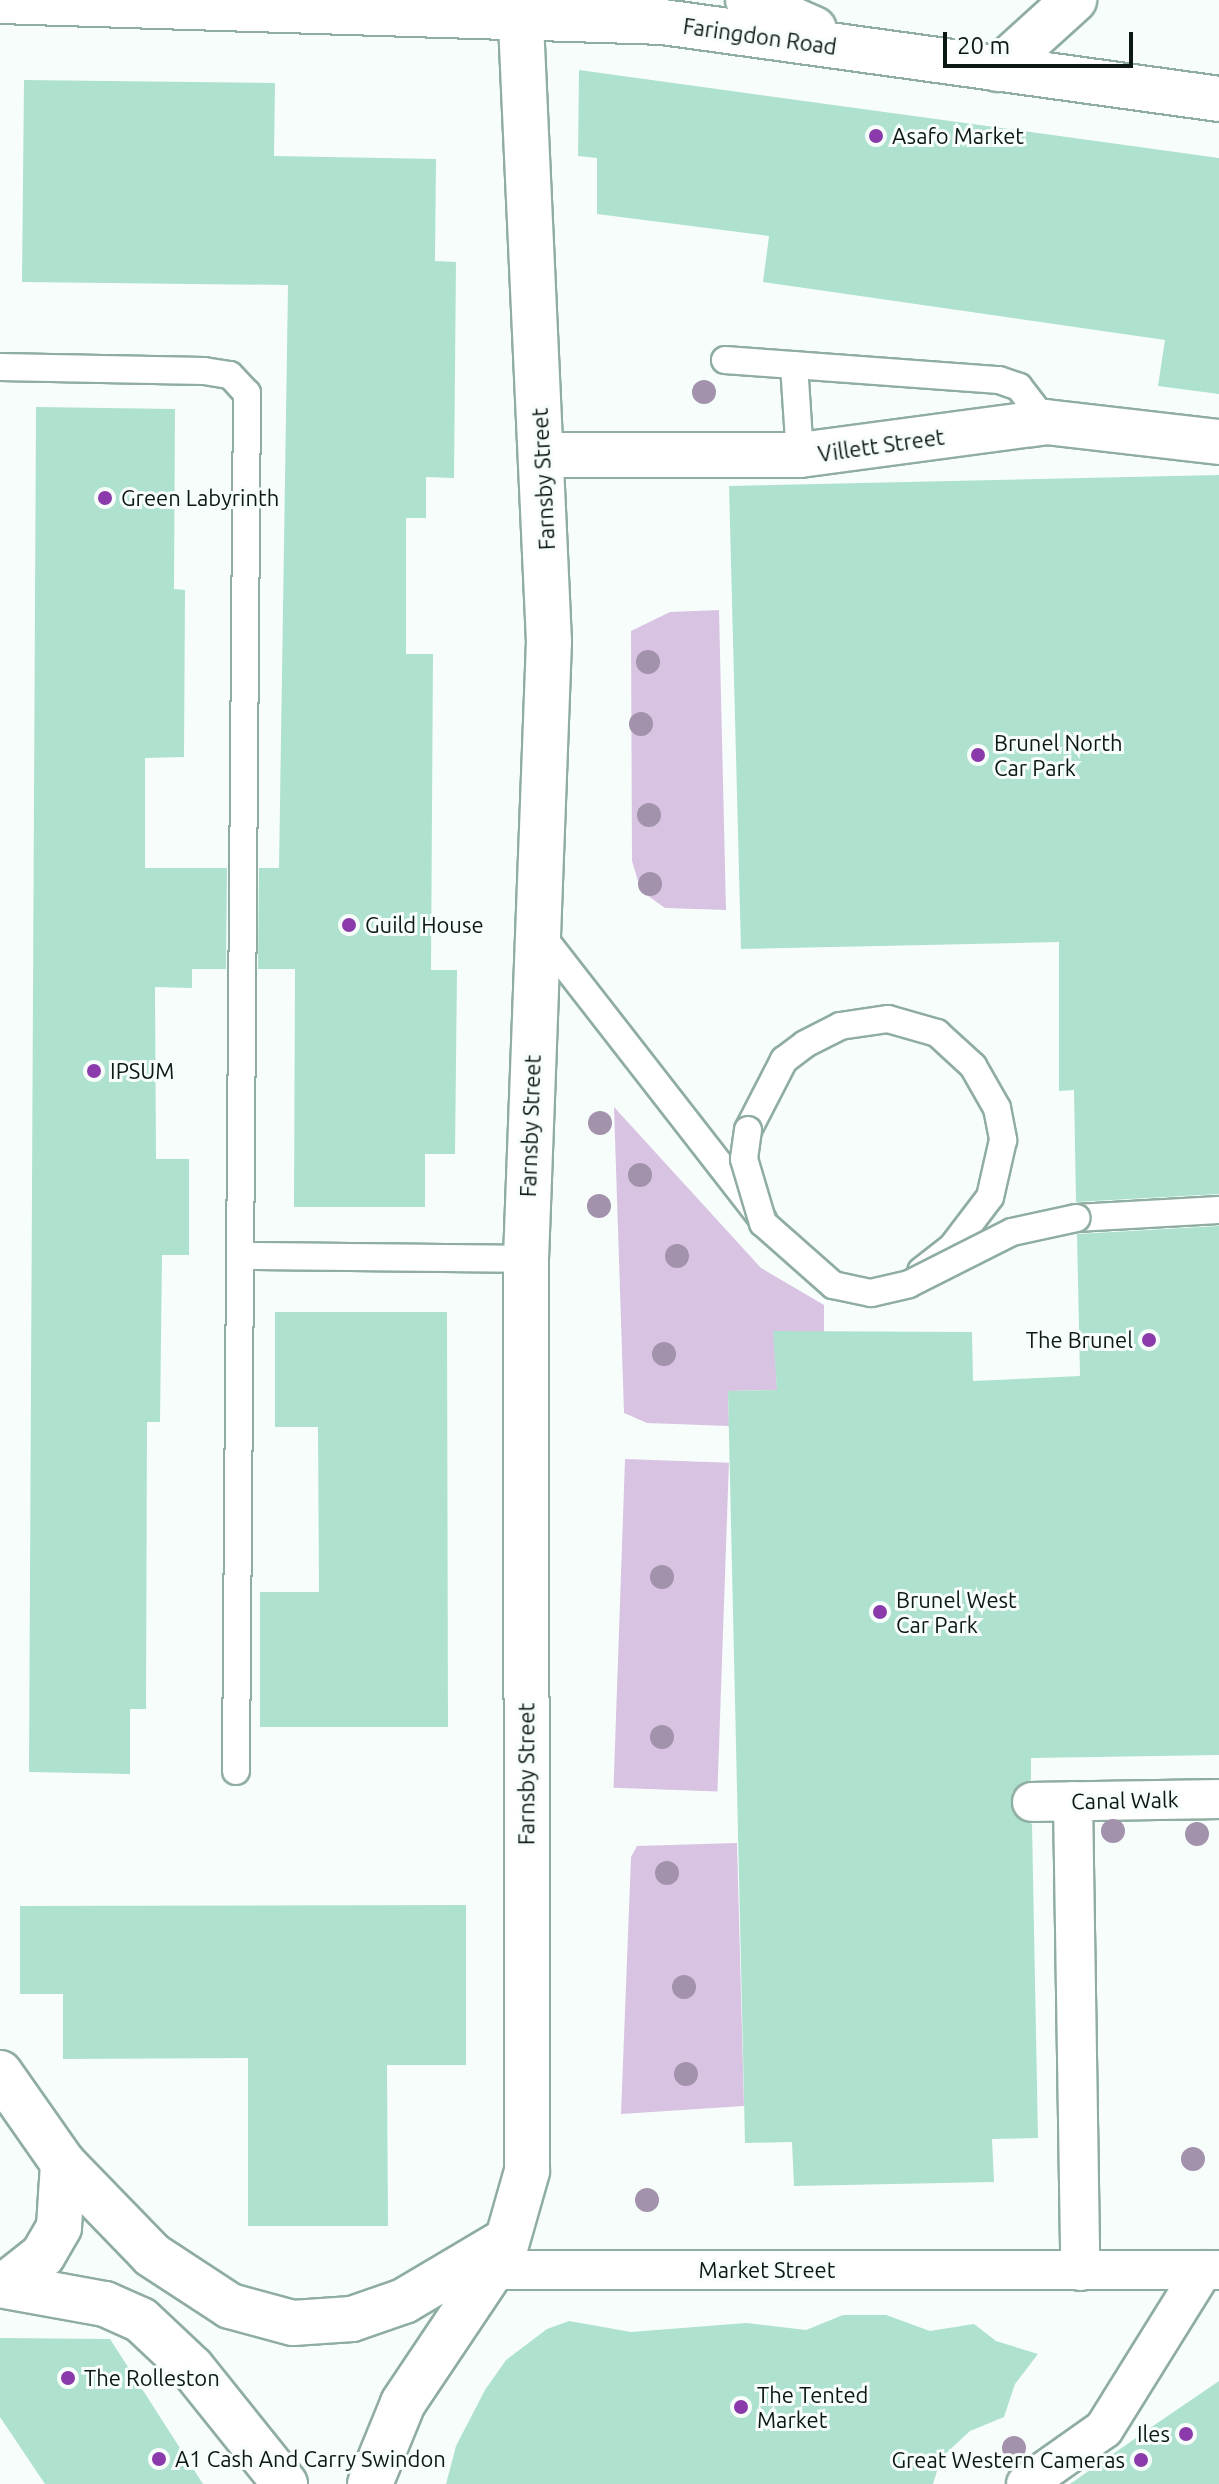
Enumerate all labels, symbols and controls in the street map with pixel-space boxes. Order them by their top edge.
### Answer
street label: Faringdon Road [681,12,839,60]
scale bar [947,16,1137,66]
text: 20 m [957,32,1010,59]
place label: Asafo Market [892,123,1024,149]
marker: Asafo Market [867,127,885,145]
street label: Farnsby Street [526,407,560,551]
street label: Villett Street [816,423,946,467]
place label: Green Labyrinth [121,485,279,511]
marker: Green Labyrinth [96,489,114,507]
place label: Brunel North Car Park [994,729,1123,780]
marker: Brunel North Car Park [969,746,987,764]
place label: Guild House [365,912,484,938]
marker: Guild House [340,916,358,934]
street label: Farnsby Street [514,1054,546,1198]
place label: IPSUM [110,1058,174,1084]
marker: IPSUM [85,1062,103,1080]
place label: The Brunel [1026,1327,1133,1353]
marker: The Brunel [1140,1331,1158,1349]
place label: Brunel West Car Park [896,1586,1017,1638]
marker: Brunel West Car Park [871,1603,889,1621]
street label: Farnsby Street [513,1703,539,1845]
street label: Canal Walk [1071,1786,1179,1814]
street label: Market Street [699,2257,835,2283]
place label: The Rolleston [84,2365,220,2391]
marker: The Rolleston [59,2369,77,2387]
place label: The Tented Market [757,2381,868,2432]
marker: The Tented Market [732,2398,750,2416]
place label: Iles [1137,2421,1170,2447]
marker: Iles [1177,2425,1195,2443]
place label: A1 Cash And Carry Swindon [175,2446,446,2472]
place label: Great Western Cameras [891,2447,1125,2473]
marker: A1 Cash And Carry Swindon [150,2450,168,2468]
marker: Great Western Cameras [1132,2451,1150,2469]

